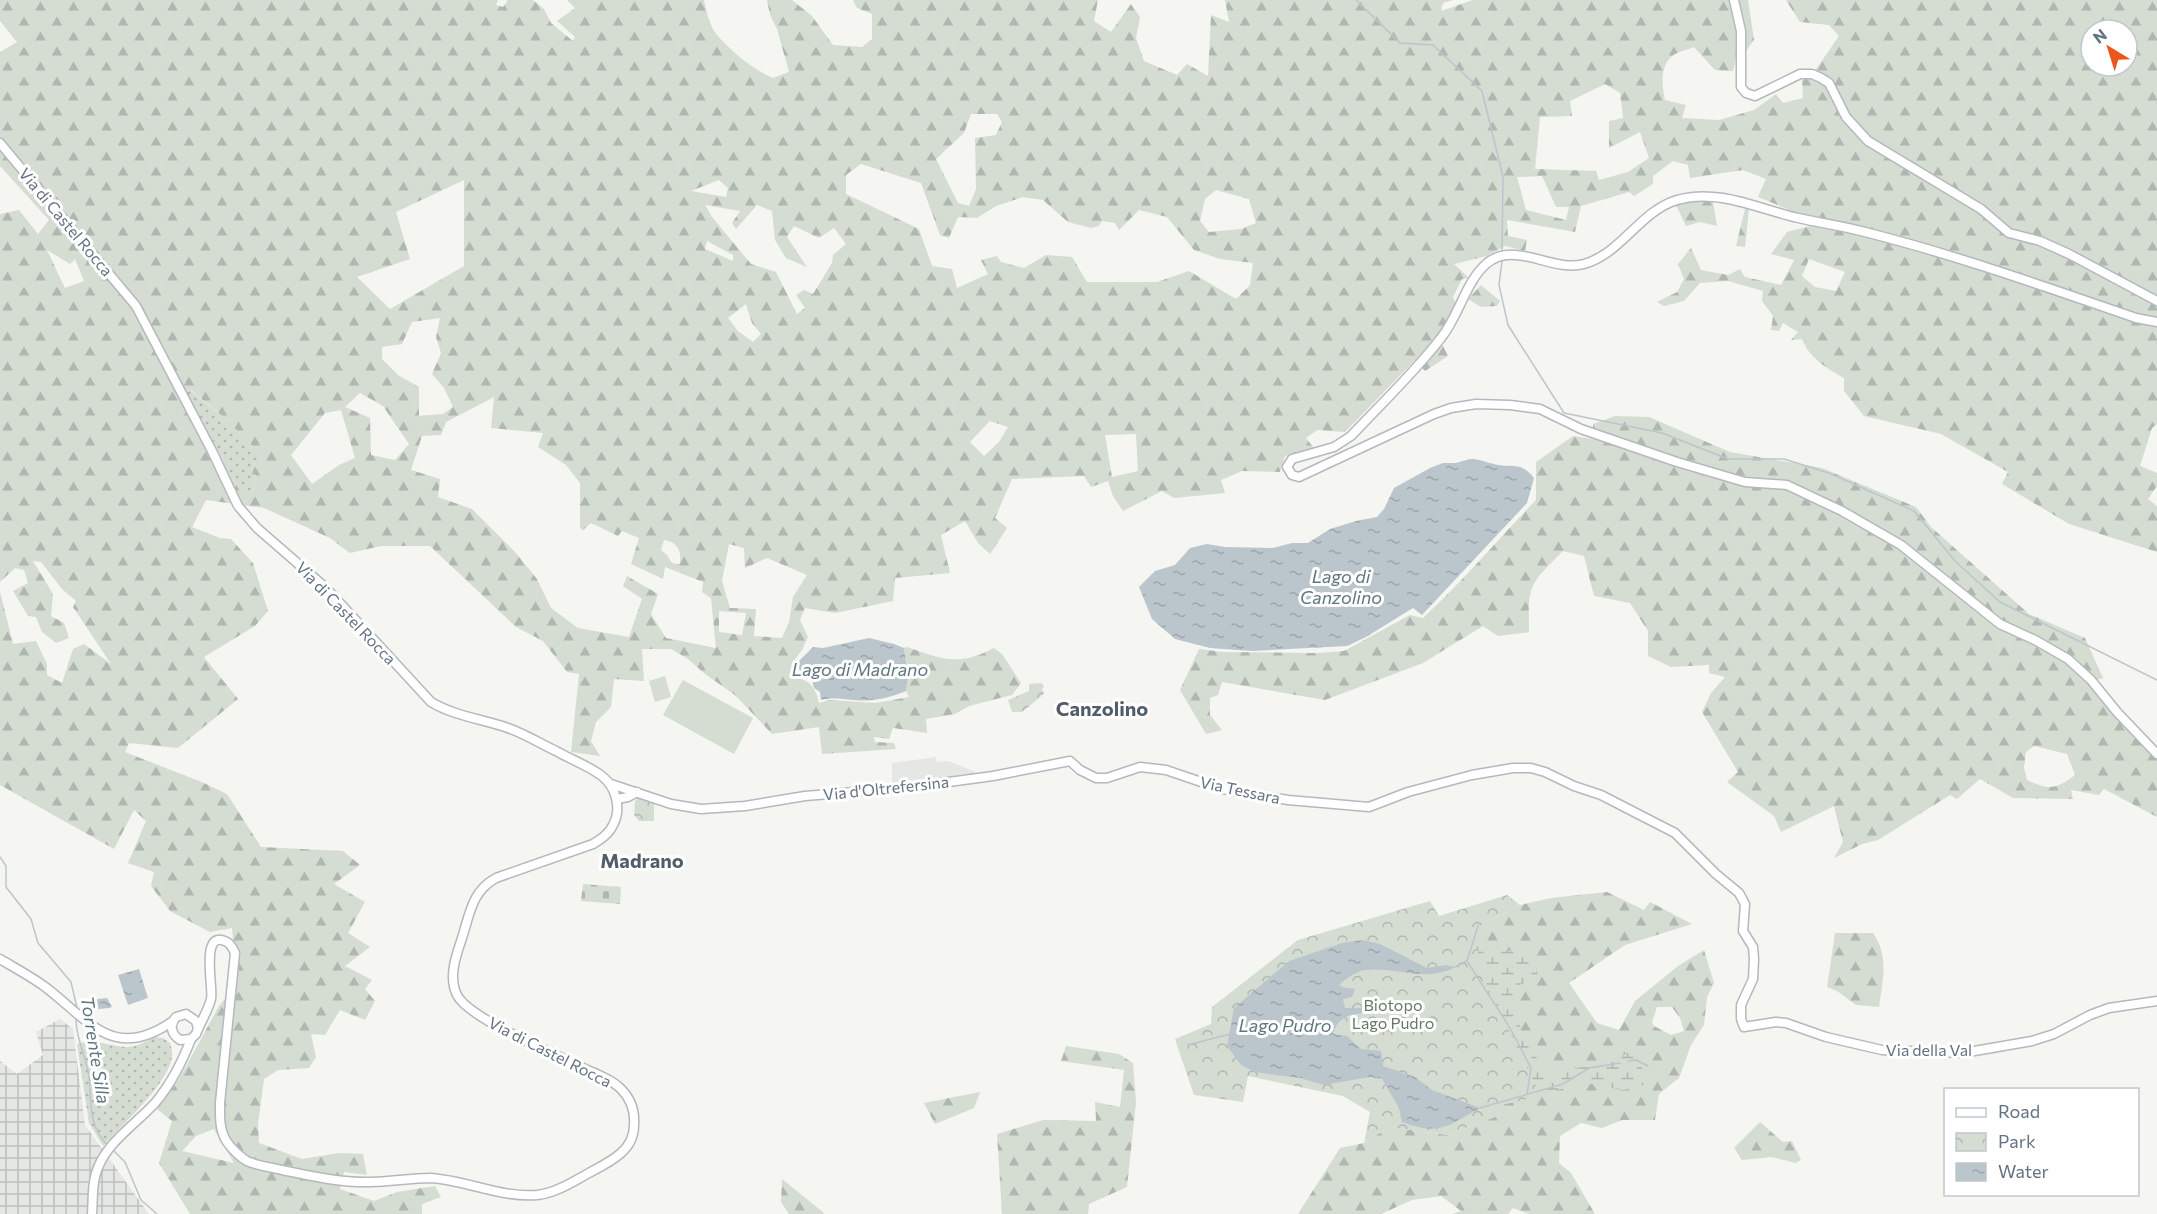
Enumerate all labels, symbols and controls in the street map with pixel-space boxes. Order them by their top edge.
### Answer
north arrow [2079,18,2139,78]
text: N [2089,25,2110,47]
street label: Via di Castel Rocca [16,164,117,280]
street label: Via di Castel Rocca [292,557,400,668]
water label: Lago di Canzolino [1300,565,1382,608]
water label: Lago di Madrano [792,658,928,680]
district label: Canzolino [1056,696,1148,720]
street label: Via d'Oltrefersina [822,771,950,804]
street label: Via Tessara [1198,772,1282,807]
district label: Madrano [600,848,684,872]
water label: Torrente Silla [77,994,115,1105]
park label: Biotopo Lago Pudro [1352,995,1434,1032]
street label: Via di Castel Rocca [486,1012,615,1091]
water label: Lago Pudro [1239,1014,1331,1036]
street label: Via della Val [1886,1040,1972,1059]
legend [1944,1088,2139,1196]
text: Road [1998,1100,2040,1122]
text: Park [1998,1130,2036,1152]
text: Water [1998,1160,2049,1182]

